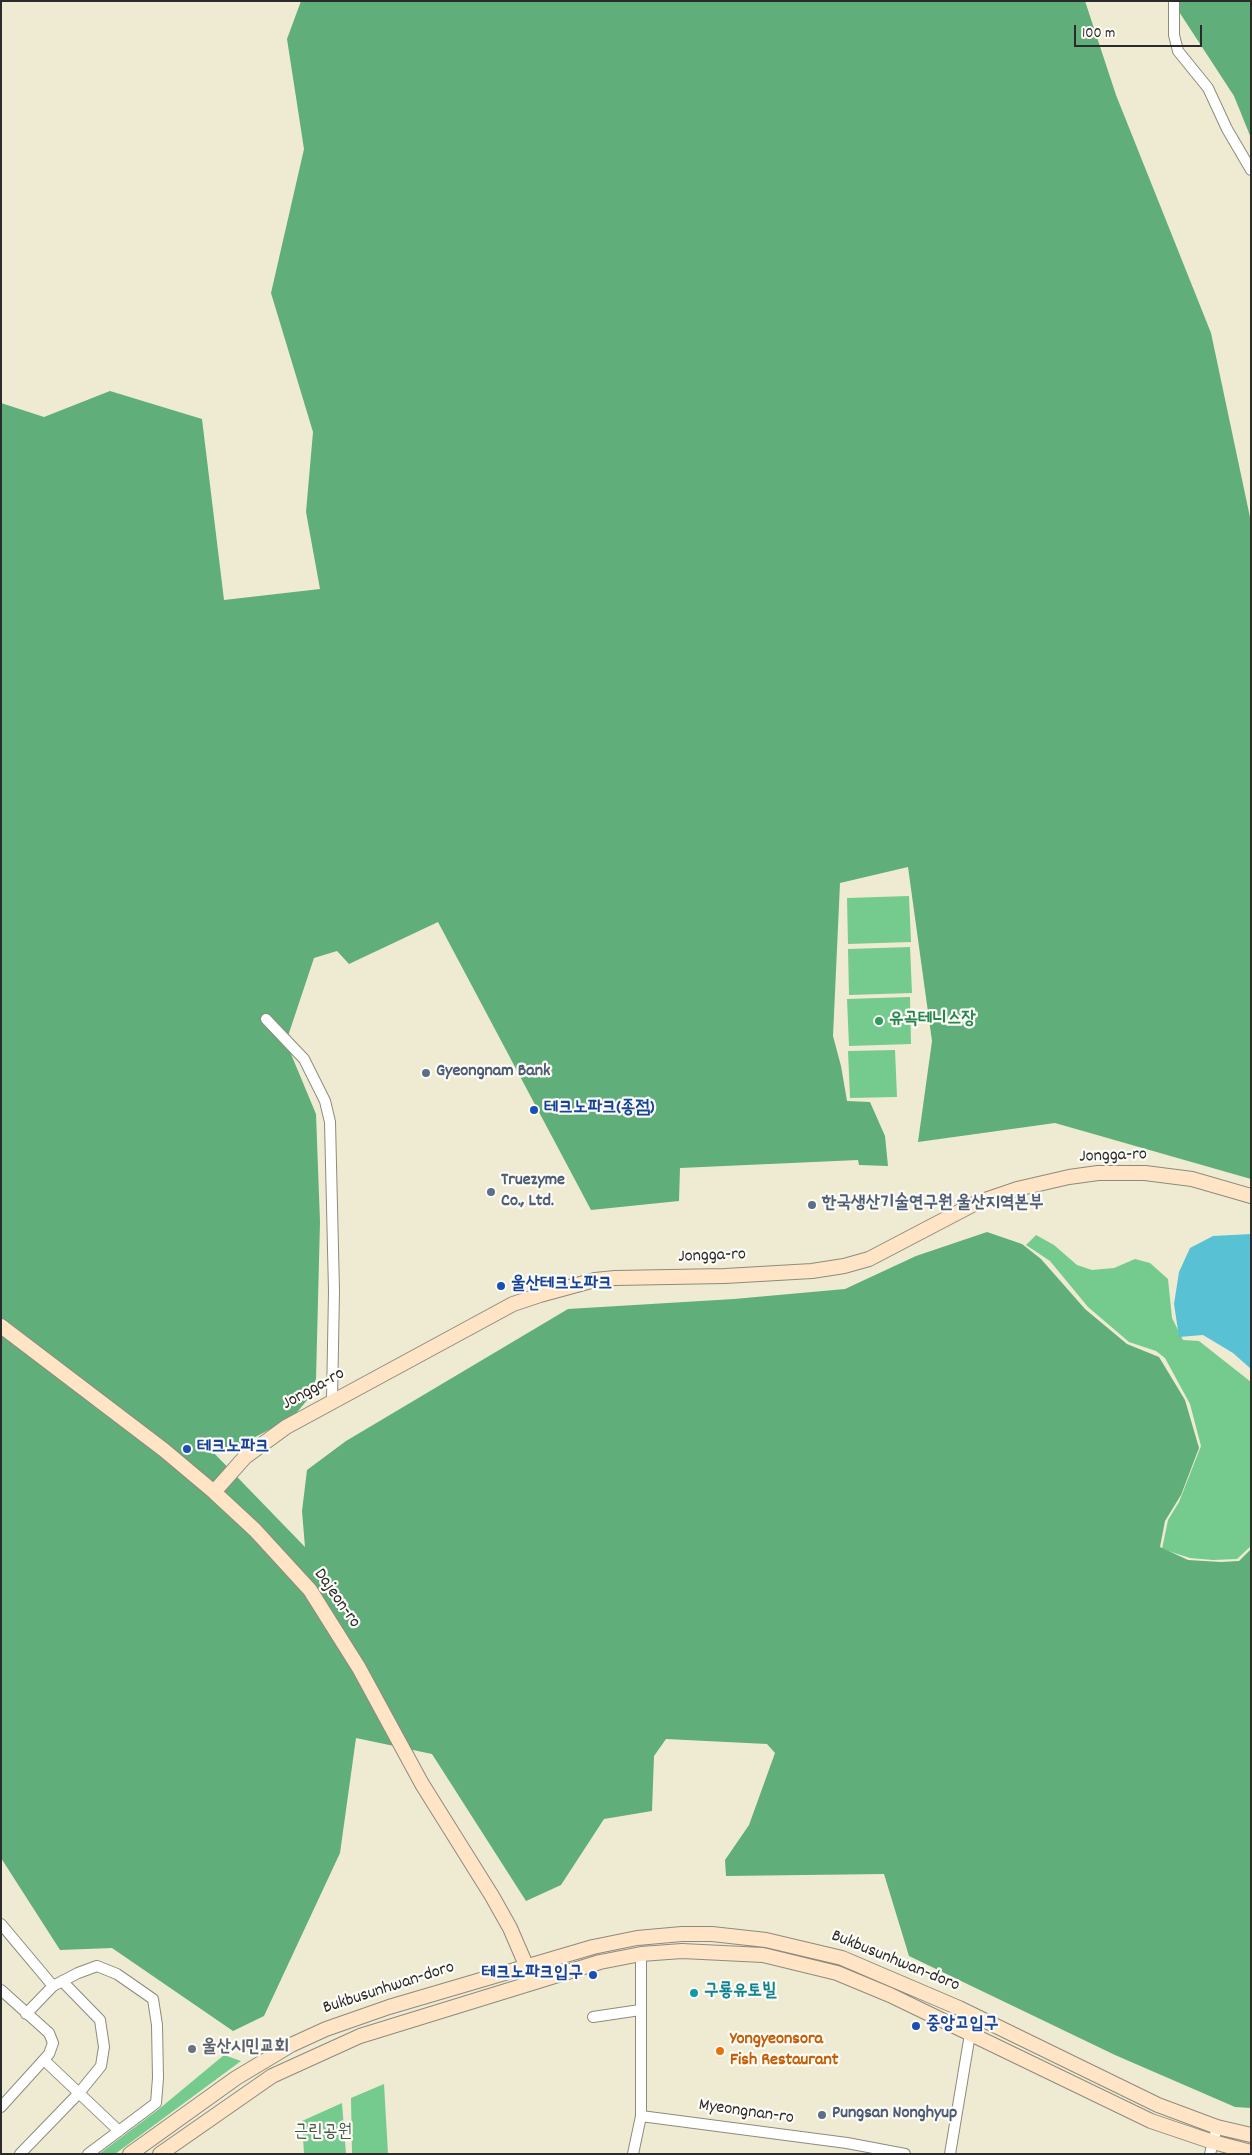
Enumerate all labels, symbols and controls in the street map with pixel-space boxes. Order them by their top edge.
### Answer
scale bar [1077,15,1204,47]
text: 100 m [1082,23,1115,45]
place label: 유곡테니스장 [889,1010,976,1032]
marker: 유곡테니스장 [873,1015,885,1027]
place label: Gyeongnam Bank [436,1062,550,1084]
marker: Gyeongnam Bank [420,1067,432,1079]
place label: 테크노파크(종점) [544,1099,654,1121]
marker: 테크노파크(종점) [528,1104,540,1116]
street label: Jongga-ro [1079,1145,1147,1169]
place label: Truezyme Co., Ltd. [501,1171,565,1214]
marker: Truezyme Co., Ltd. [485,1186,497,1198]
place label: 한국생산기술연구원 울산지역본부 [822,1194,1043,1216]
marker: 한국생산기술연구원 울산지역본부 [806,1199,818,1211]
street label: Jongga-ro [678,1245,746,1269]
place label: 울산테크노파크 [511,1275,612,1297]
marker: 울산테크노파크 [495,1280,507,1292]
street label: Jongga-ro [279,1364,349,1416]
place label: 테크노파크 [197,1438,269,1460]
marker: 테크노파크 [181,1443,193,1455]
street label: Dajeon-ro [308,1565,364,1633]
street label: Bukbusunhwan-doro [828,1926,962,1998]
street label: Bukbusunhwan-doro [321,1958,457,2020]
place label: 테크노파크입구 [482,1964,583,1986]
marker: 테크노파크입구 [587,1969,599,1981]
place label: 구룡유토빌 [704,1982,776,2004]
marker: 구룡유토빌 [688,1987,700,1999]
place label: 중앙고입구 [926,2015,998,2037]
marker: 중앙고입구 [910,2020,922,2032]
place label: Yongyeonsora Fish Restaurant [730,2030,838,2072]
place label: 울산시민교회 [202,2038,289,2060]
marker: 울산시민교회 [186,2043,198,2055]
marker: Yongyeonsora Fish Restaurant [714,2045,726,2057]
street label: Myeongnan-ro [697,2096,795,2130]
place label: Pungsan Nonghyup [832,2104,957,2126]
marker: Pungsan Nonghyup [816,2109,828,2121]
park label: 근린공원 [294,2123,352,2145]

